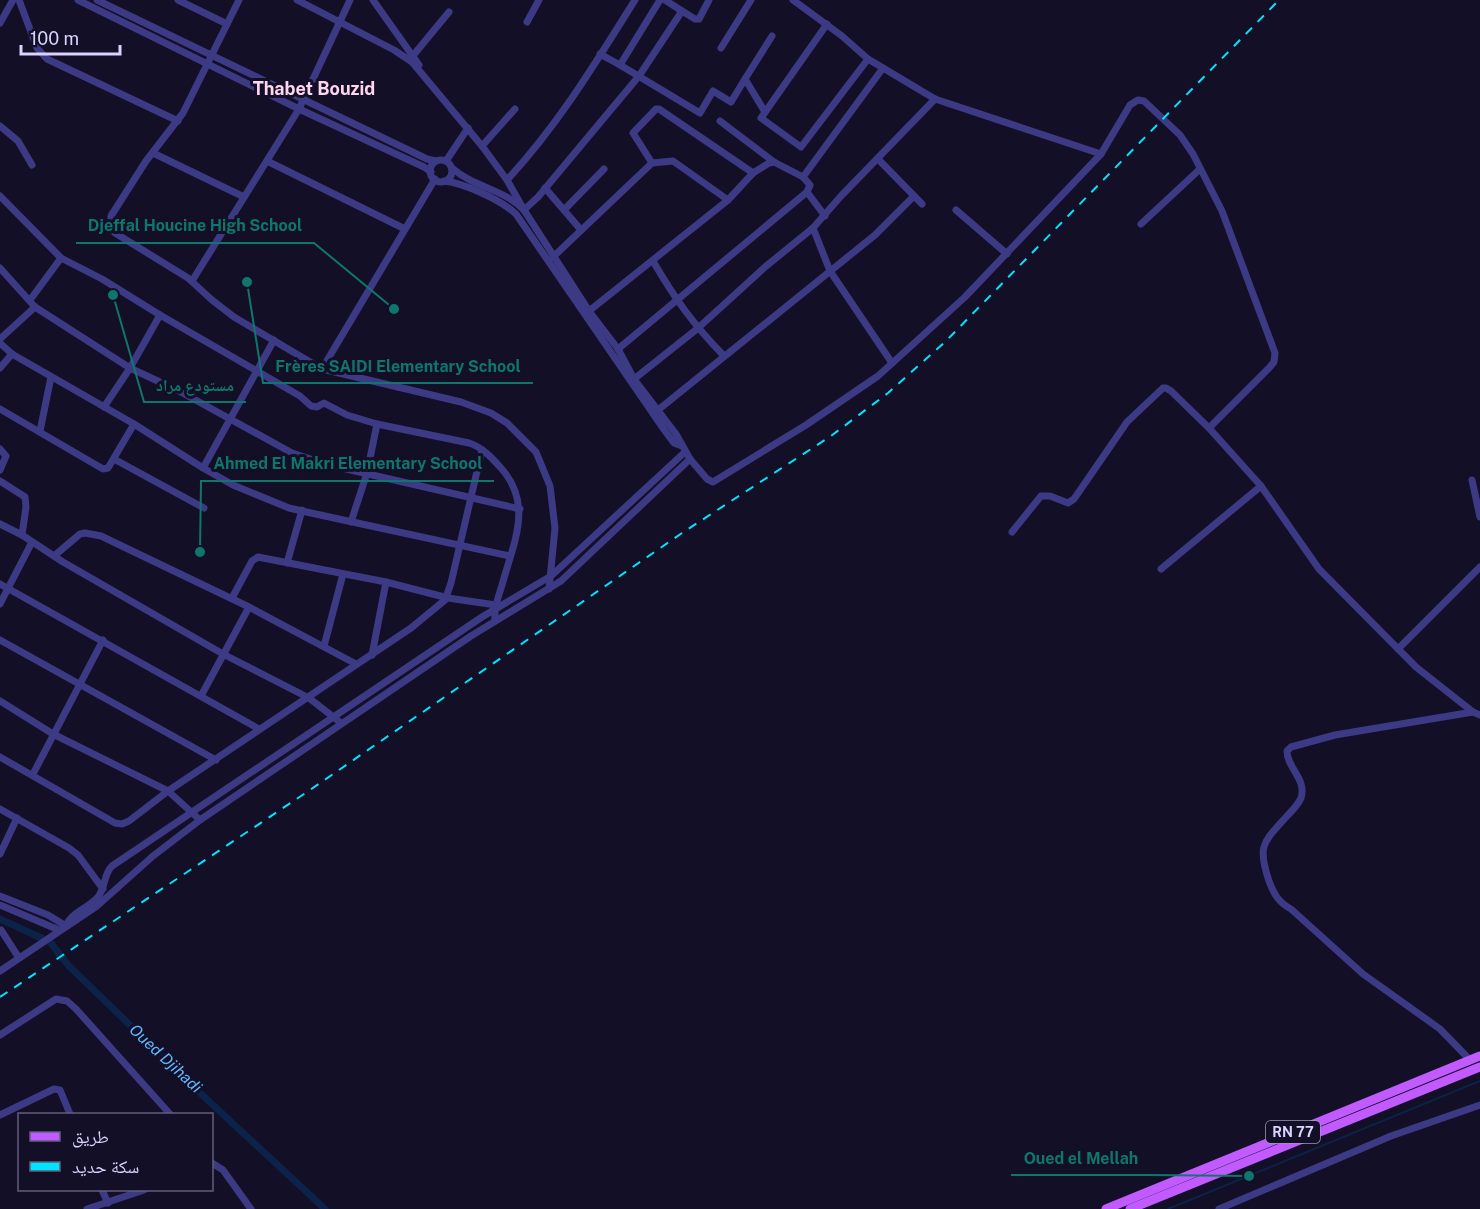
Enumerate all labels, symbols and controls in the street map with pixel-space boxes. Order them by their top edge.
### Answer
scale bar [21,18,120,56]
text: 100 m [30,28,79,49]
district label: Thabet Bouzid [253,78,375,99]
callout: Djeffal Houcine High School [76,209,314,243]
text: Djeffal Houcine High School [88,216,302,235]
callout: Frères SAIDI Elementary School [263,349,533,383]
text: Frères SAIDI Elementary School [275,357,521,376]
callout: مستودع مراد [144,368,246,402]
text: مستودع مراد [156,376,234,396]
callout: Ahmed El Makri Elementary School [201,447,494,481]
text: Ahmed El Makri Elementary School [213,454,483,473]
water label: Oued Djihadi [126,1020,206,1097]
legend [18,1113,213,1191]
road number: RN 77 [1266,1121,1320,1143]
text: طريق [72,1126,109,1148]
callout: Oued el Mellah [1011,1141,1150,1175]
text: Oued el Mellah [1024,1149,1138,1168]
text: سكة حديد [72,1156,139,1177]

